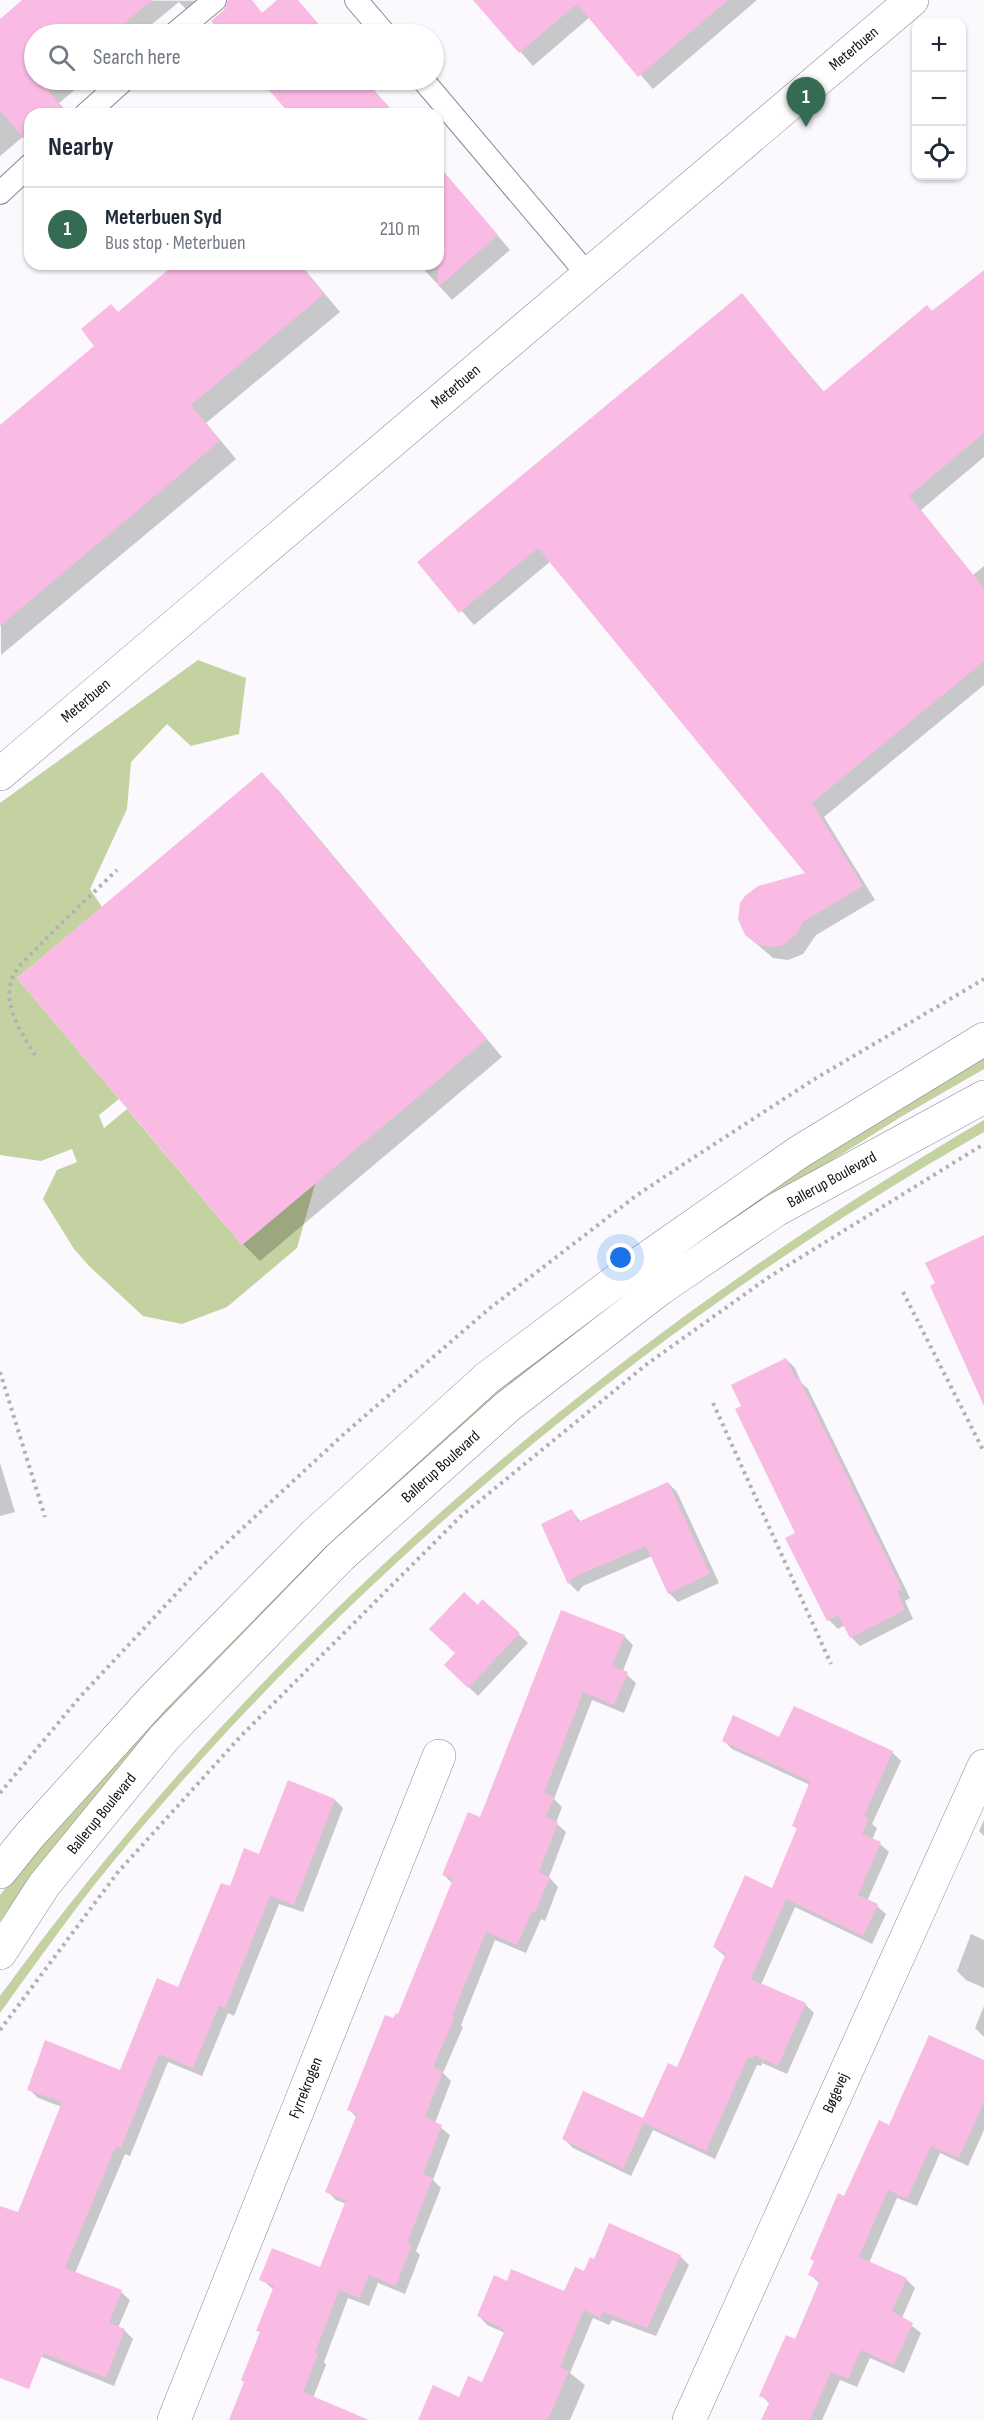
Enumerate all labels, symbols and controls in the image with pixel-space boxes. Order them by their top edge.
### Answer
map controls [912,18,966,180]
button: + [912,18,966,72]
street label: Meterbuen [826,23,882,75]
search box [24,24,444,90]
icon: search [45,41,78,74]
text: Search here [93,44,180,71]
button: − [912,72,966,126]
pin: 1 [786,78,826,127]
button: locate [912,126,966,180]
text: Nearby [48,132,114,163]
text: Meterbuen Syd [105,204,222,231]
text: 1 [64,217,71,241]
text: 210 m [380,217,420,241]
text: Bus stop · Meterbuen [105,231,246,255]
street label: Meterbuen [428,361,484,413]
street label: Meterbuen [58,675,114,727]
street label: Ballerup Boulevard [784,1148,880,1212]
your location [606,1243,635,1272]
street label: Ballerup Boulevard [398,1427,484,1507]
street label: Ballerup Boulevard [63,1770,141,1858]
street label: Fyrrekrogen [285,2055,327,2121]
street label: Bøgevej [819,2070,853,2116]

